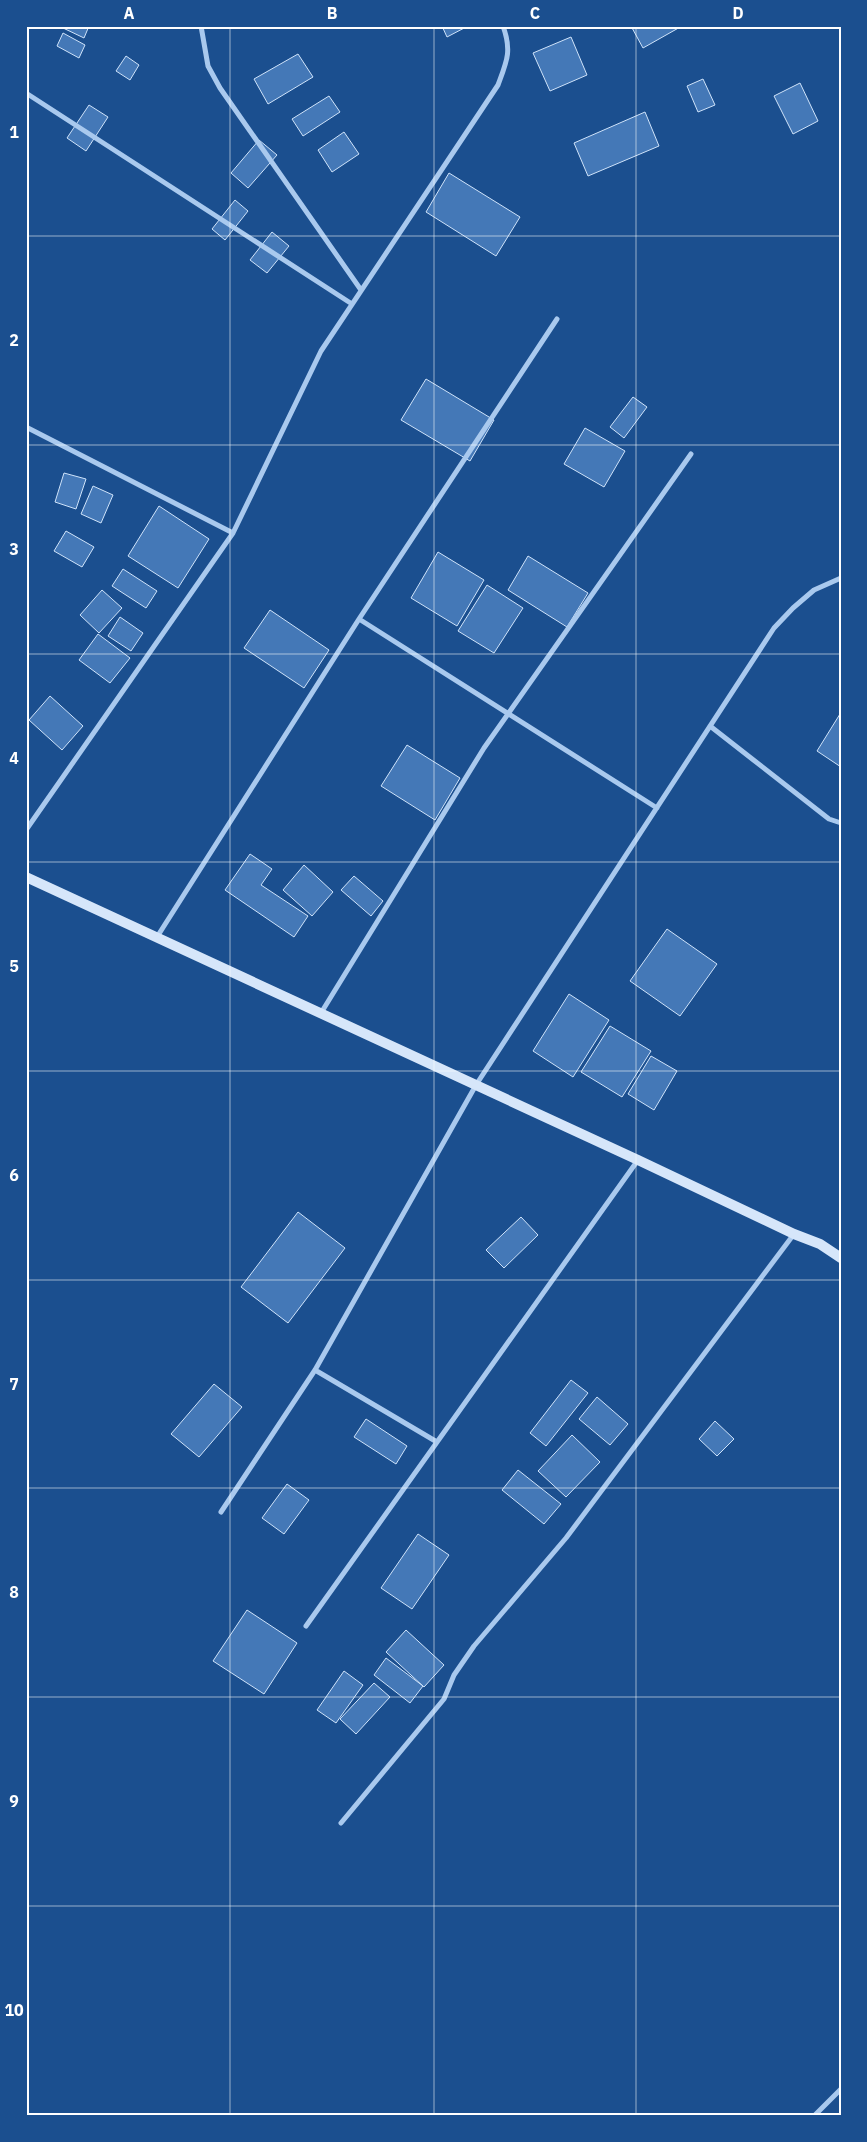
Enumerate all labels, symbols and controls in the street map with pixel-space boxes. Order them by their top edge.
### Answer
text: A [124,3,135,23]
text: B [327,3,338,23]
text: C [530,3,540,23]
text: D [732,3,744,23]
text: 1 [9,122,19,142]
text: 2 [9,330,19,350]
text: 3 [9,539,19,559]
text: 4 [9,748,19,768]
text: 5 [9,956,19,976]
text: 6 [9,1165,19,1185]
text: 7 [9,1374,19,1394]
text: 8 [9,1582,19,1602]
text: 9 [9,1791,19,1811]
text: 10 [4,2000,24,2020]

